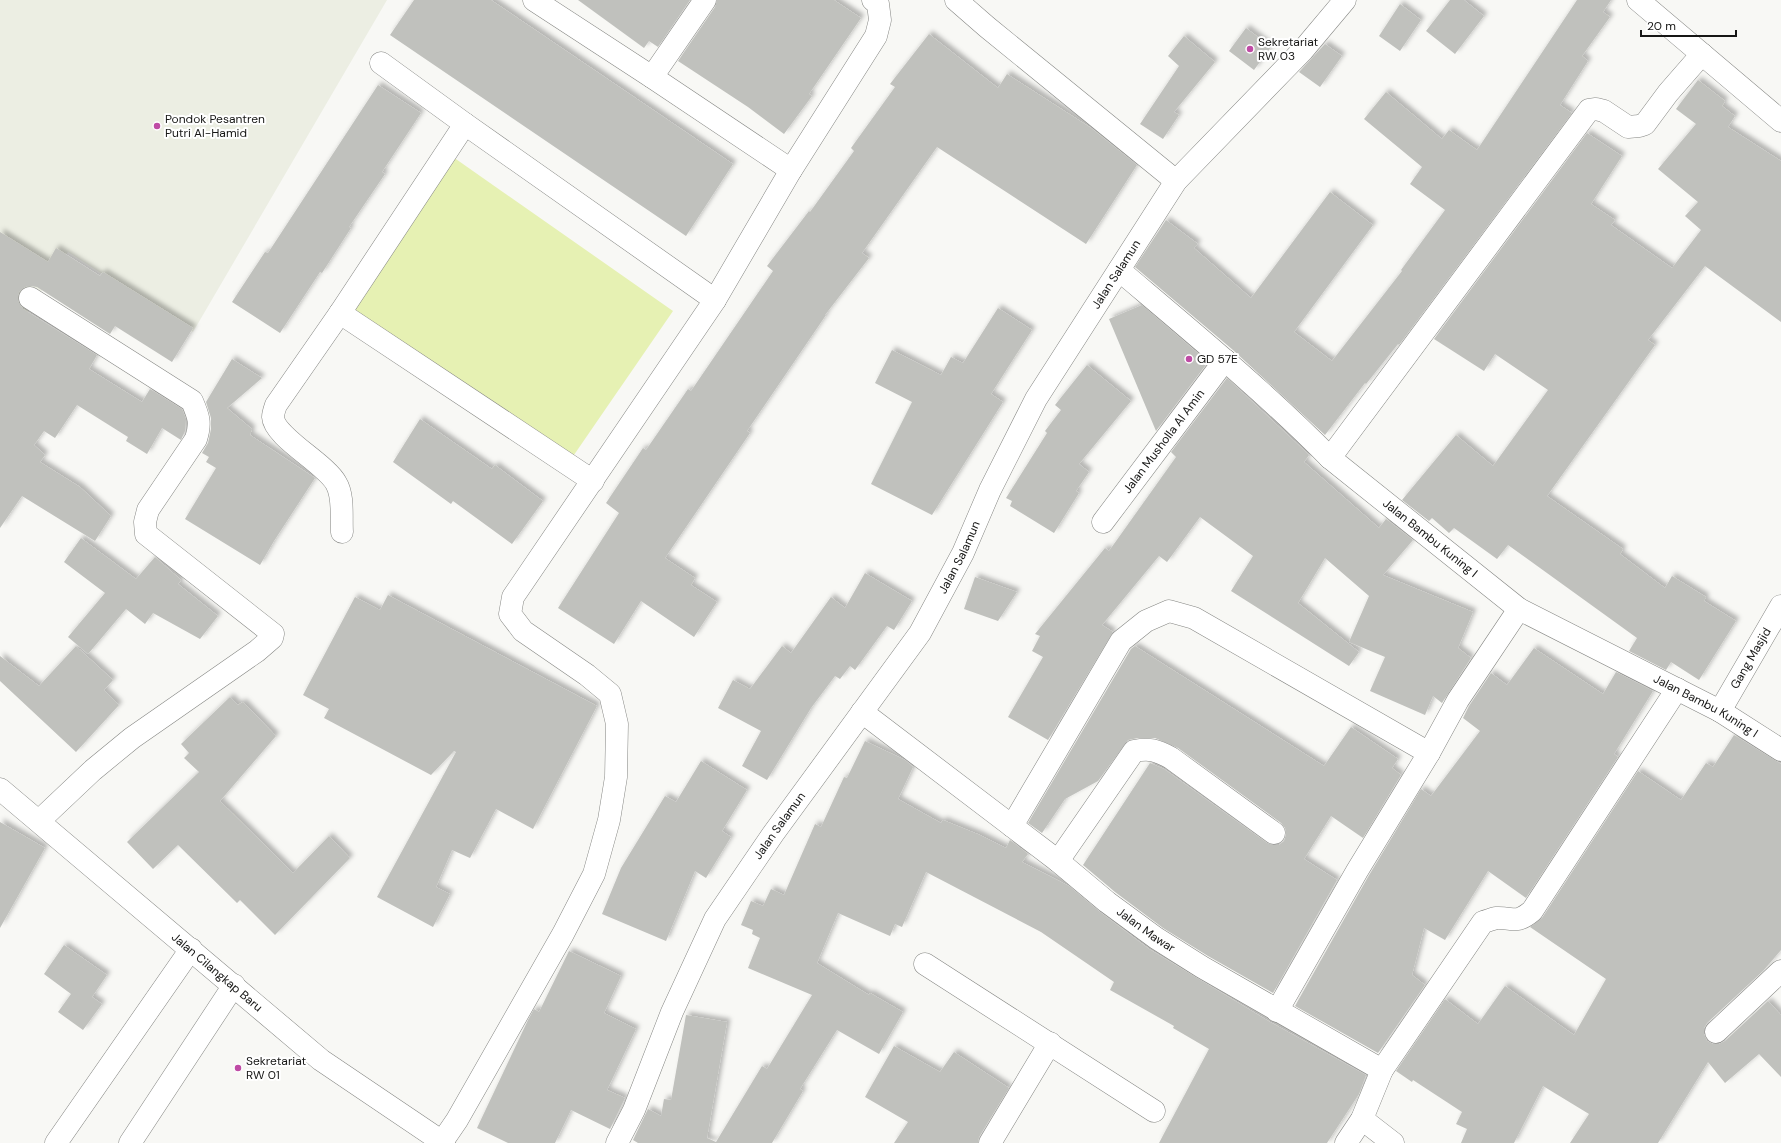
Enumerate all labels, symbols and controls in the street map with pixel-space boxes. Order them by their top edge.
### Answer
scale bar [1641,12,1736,38]
text: 20 m [1647,18,1676,34]
place label: Sekretariat RW 03 [1258,34,1319,64]
marker: Sekretariat RW 03 [1245,44,1255,54]
place label: Pondok Pesantren Putri Al-Hamid [165,111,265,141]
marker: Pondok Pesantren Putri Al-Hamid [152,121,162,131]
street label: Jalan Salamun [1088,237,1144,312]
place label: GD 57E [1197,351,1238,367]
marker: GD 57E [1184,354,1194,364]
street label: Jalan Musholla Al Amin [1119,386,1208,497]
street label: Jalan Bambu Kuning I [1380,495,1481,581]
street label: Jalan Salamun [935,518,984,596]
street label: Gang Masjid [1727,625,1775,692]
street label: Jalan Bambu Kuning I [1651,671,1761,741]
street label: Jalan Salamun [750,789,809,863]
street label: Jalan Mawar [1113,904,1179,956]
street label: Jalan Cilangkap Baru [168,929,266,1015]
place label: Sekretariat RW 01 [246,1053,307,1083]
marker: Sekretariat RW 01 [233,1063,243,1073]

